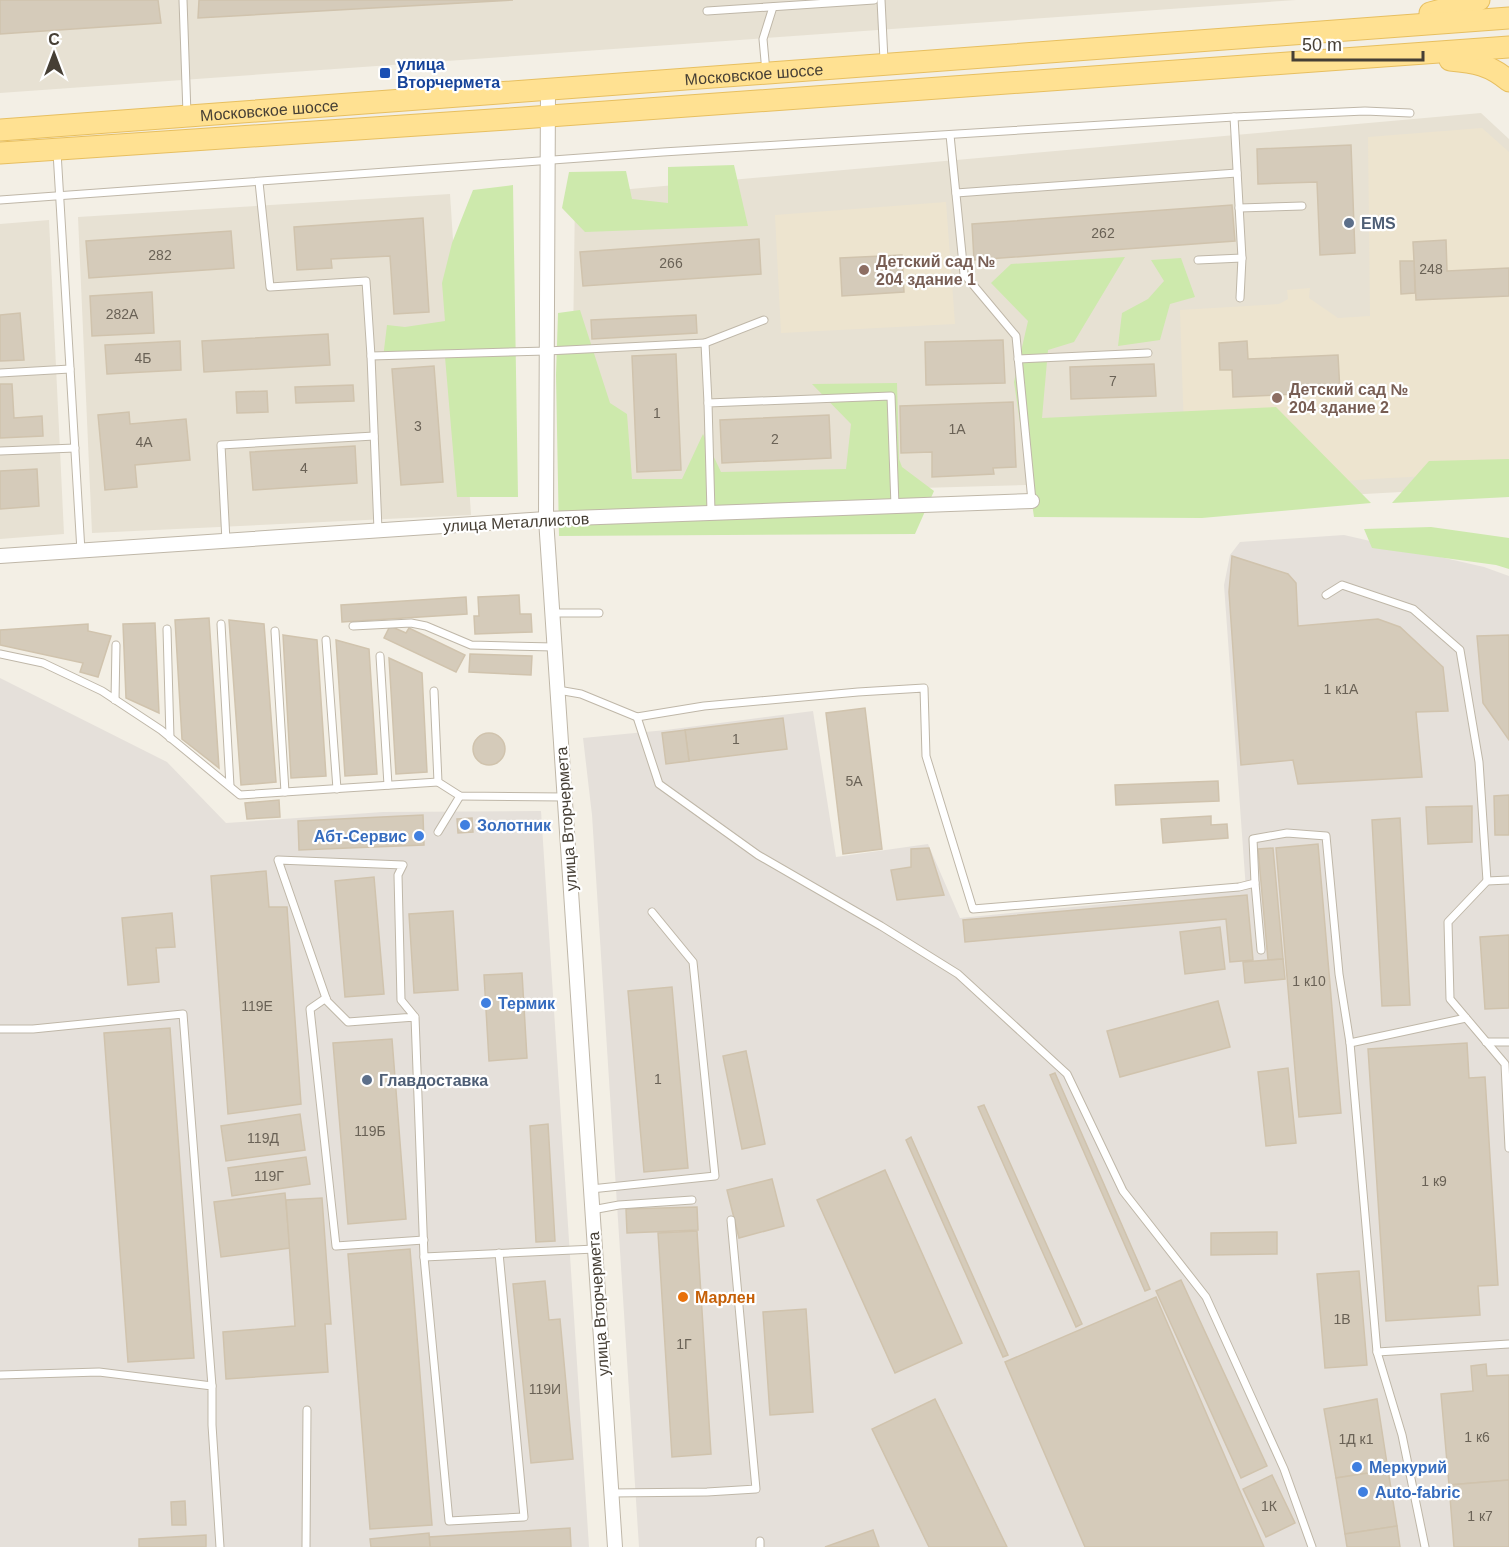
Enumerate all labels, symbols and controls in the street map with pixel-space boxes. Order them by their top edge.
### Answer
north arrow [24,24,84,84]
scale bar [1293,24,1424,62]
text: С [48,31,60,48]
text: 50 m [1302,35,1342,55]
place label: улица Вторчермета [397,56,500,91]
street label: Московское шоссе [684,61,824,88]
marker: улица Вторчермета [378,66,392,80]
street label: Московское шоссе [199,97,339,124]
place label: EMS [1361,215,1396,232]
marker: EMS [1342,216,1356,230]
house number: 262 [1091,225,1115,241]
house number: 282 [148,247,172,263]
place label: Детский сад № 204 здание 1 [876,253,995,288]
house number: 266 [659,255,683,271]
house number: 248 [1419,261,1443,277]
marker: Детский сад № 204 здание 1 [857,263,871,277]
house number: 282А [106,306,139,322]
house number: 4Б [135,350,151,366]
house number: 7 [1109,373,1117,389]
place label: Детский сад № 204 здание 2 [1289,381,1408,416]
marker: Детский сад № 204 здание 2 [1270,391,1284,405]
house number: 1 [653,405,661,421]
house number: 3 [414,418,422,434]
house number: 1А [948,421,966,437]
house number: 2 [771,431,779,447]
house number: 4А [135,434,153,450]
house number: 4 [300,460,308,476]
street label: улица Металлистов [442,510,590,535]
house number: 1 к1А [1324,681,1359,697]
house number: 1 [732,731,740,747]
street label: улица Вторчермета [553,746,580,892]
house number: 5А [845,773,863,789]
place label: Золотник [477,817,552,834]
marker: Золотник [458,818,472,832]
place label: Абт-Сервис [314,828,407,845]
marker: Абт-Сервис [412,829,426,843]
house number: 1 к10 [1292,973,1326,989]
place label: Термик [498,995,556,1012]
marker: Термик [479,996,493,1010]
house number: 119Е [241,998,273,1014]
house number: 1 [654,1071,662,1087]
place label: Главдоставка [379,1072,488,1089]
marker: Главдоставка [360,1073,374,1087]
house number: 119Б [354,1123,386,1139]
house number: 119Д [247,1130,279,1146]
house number: 119Г [254,1168,284,1184]
house number: 1 к9 [1421,1173,1447,1189]
street label: улица Вторчермета [585,1231,612,1377]
place label: Марлен [695,1289,755,1306]
marker: Марлен [676,1290,690,1304]
house number: 1В [1333,1311,1351,1327]
house number: 1Г [676,1336,692,1352]
house number: 119И [529,1381,561,1397]
house number: 1 к6 [1464,1429,1490,1445]
house number: 1Д к1 [1338,1431,1374,1447]
place label: Меркурий [1369,1459,1447,1476]
marker: Меркурий [1350,1460,1364,1474]
place label: Auto-fabric [1375,1484,1460,1501]
marker: Auto-fabric [1356,1485,1370,1499]
house number: 1К [1261,1498,1278,1514]
house number: 1 к7 [1467,1508,1493,1524]

